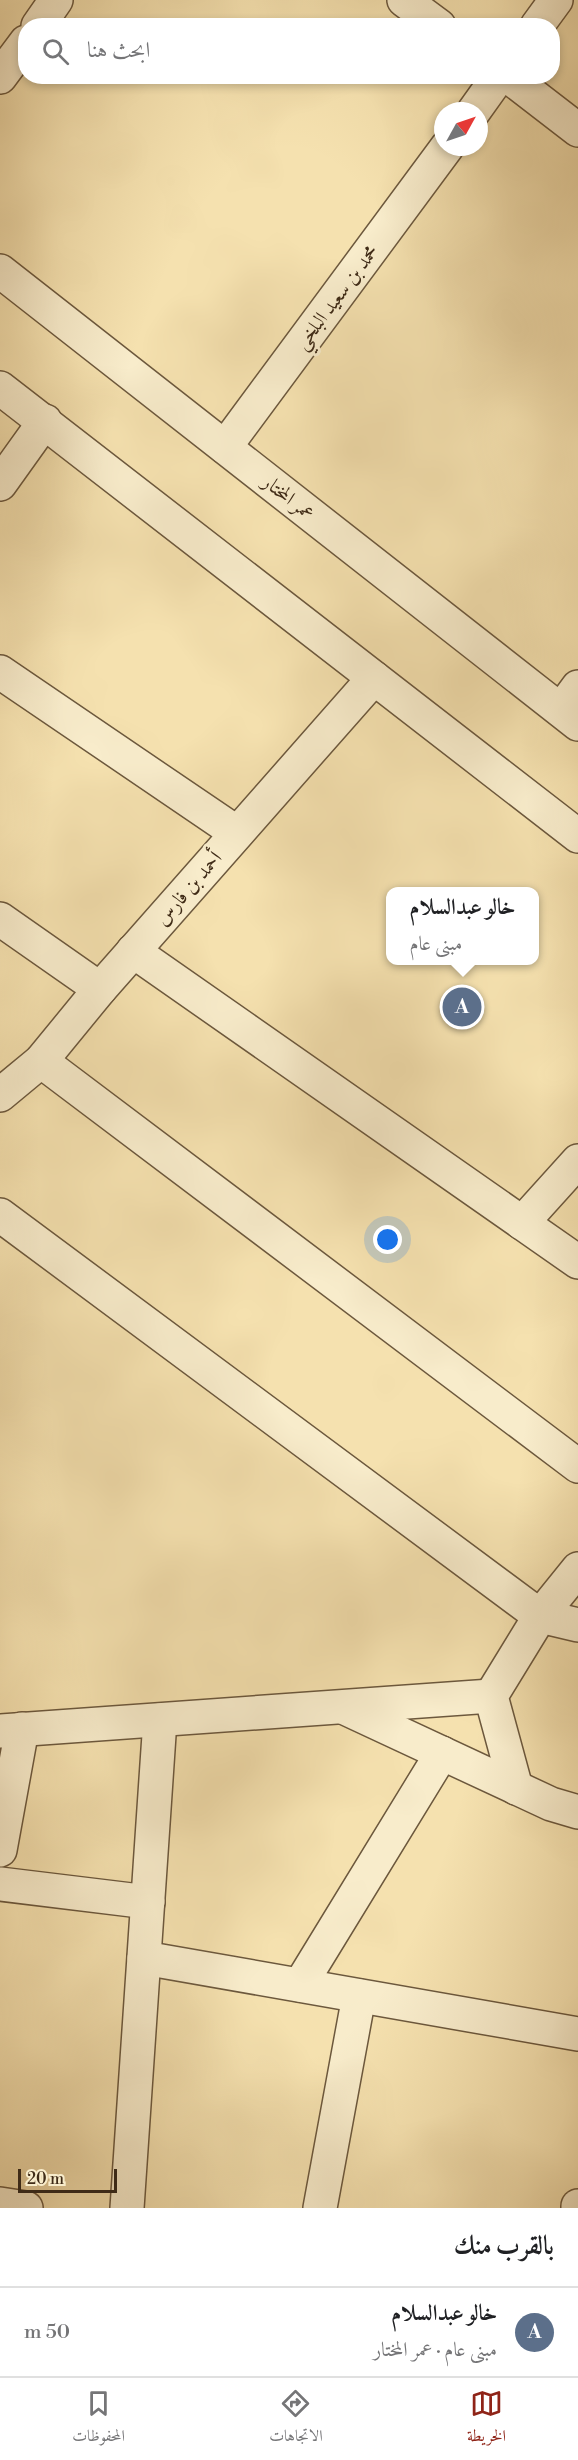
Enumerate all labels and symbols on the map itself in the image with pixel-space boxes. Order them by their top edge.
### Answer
north arrow [434,102,488,156]
street label: محمد بن سعيد البلخي [290,241,389,358]
street label: عمر المختار [255,469,319,526]
street label: أحمد بن فارس [148,845,228,931]
pin: A [442,984,482,1030]
your location [373,1225,402,1254]
scale bar [18,2166,117,2194]

